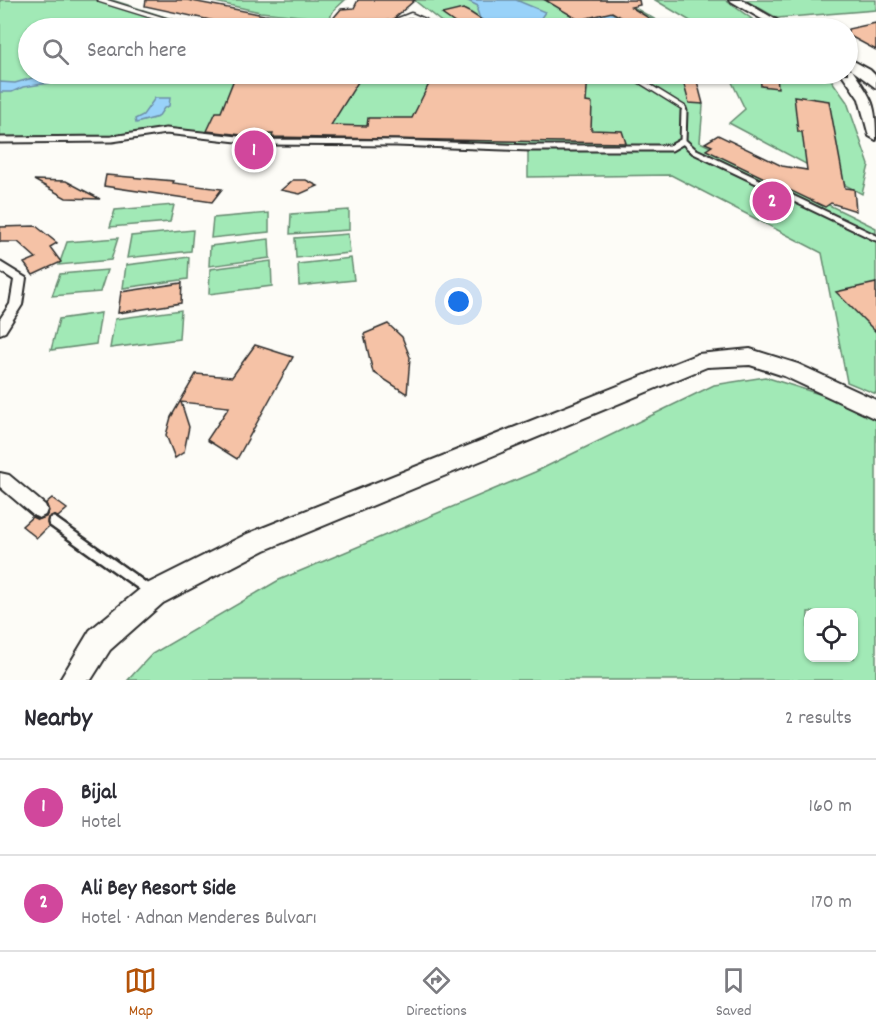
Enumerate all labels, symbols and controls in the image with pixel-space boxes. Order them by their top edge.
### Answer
search box [18,18,858,84]
icon: search [39,35,72,68]
text: Search here [87,36,186,67]
pin: 1 [234,128,274,172]
pin: 2 [752,178,792,224]
your location [444,287,473,316]
map controls [804,608,858,662]
button: locate [804,608,858,662]
text: Nearby [24,701,92,738]
text: 2 results [785,705,852,733]
text: Bijal [81,778,117,809]
text: 1 [41,793,46,821]
text: 160 m [809,793,852,821]
text: Hotel [81,809,121,837]
text: Ali Bey Resort Side [81,874,236,905]
text: 2 [39,889,48,917]
text: 170 m [811,889,852,917]
text: Hotel · Adnan Menderes Bulvarı [81,905,316,933]
tab: Map [124,964,157,1023]
tab: Directions [406,964,467,1023]
tab: Saved [716,964,752,1023]

